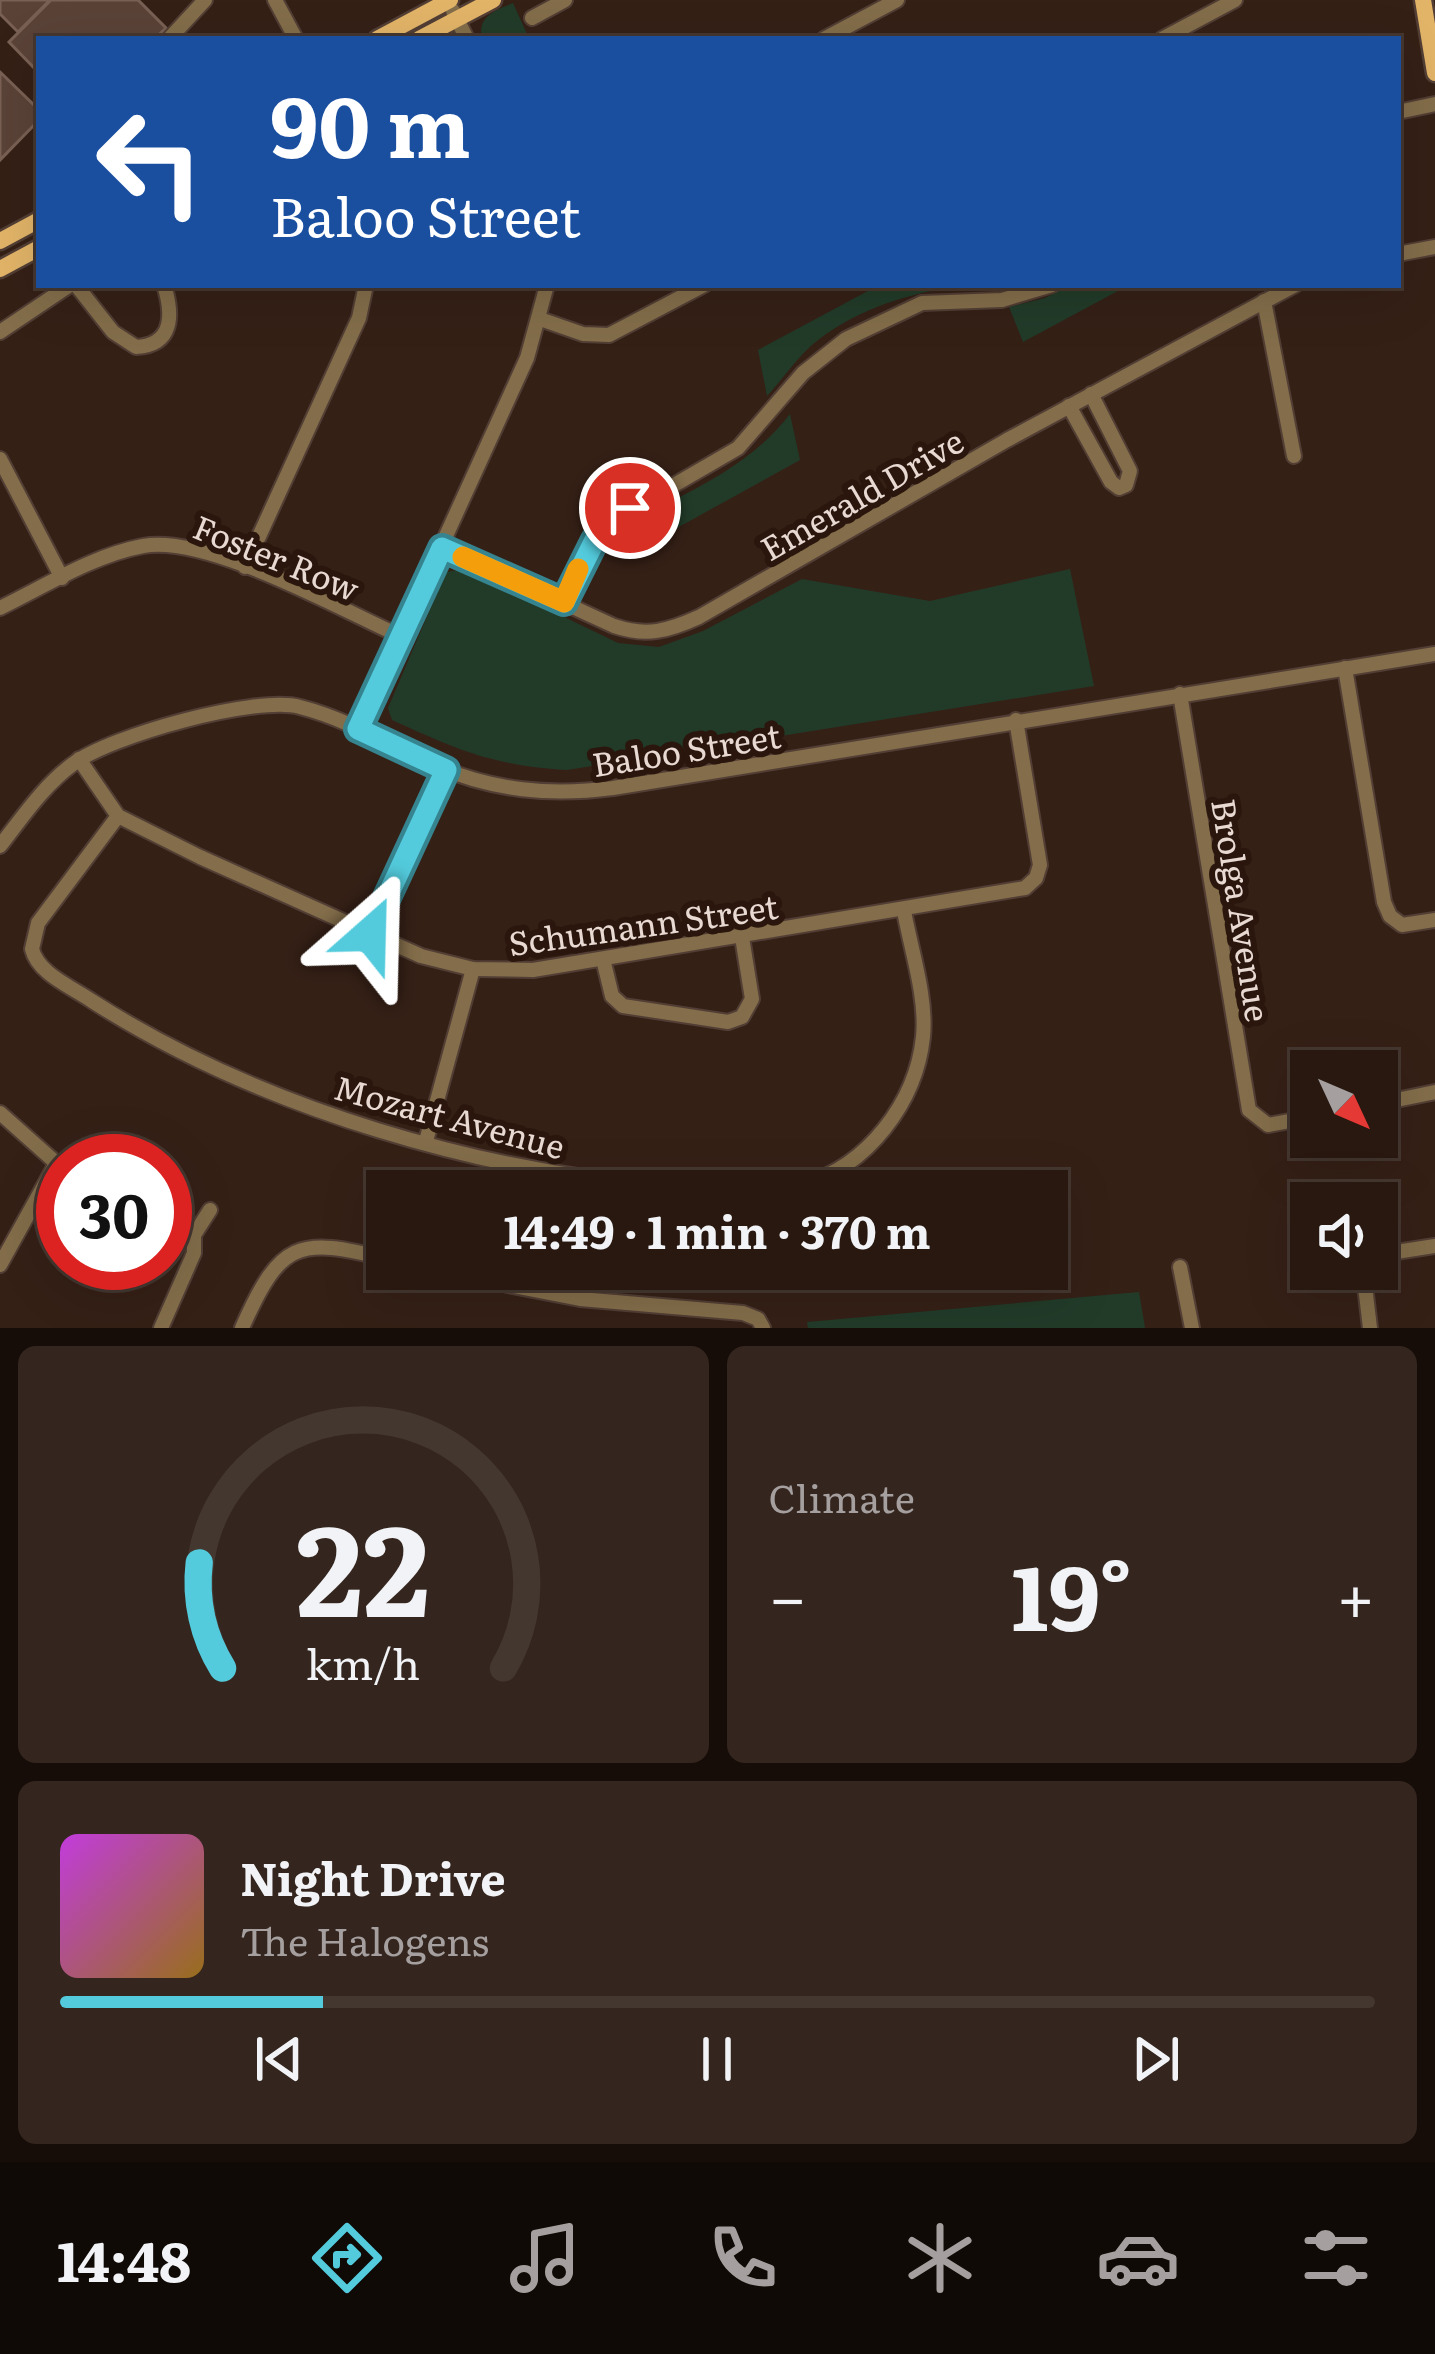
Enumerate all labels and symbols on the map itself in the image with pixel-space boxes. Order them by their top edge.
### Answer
street label: Emerald Drive [750,415,972,571]
pin [579,457,681,559]
street label: Foster Row [187,501,368,612]
street label: Baloo Street [588,709,784,787]
street label: Brolga Avenue [1201,795,1285,1025]
position arrow [307,871,433,997]
street label: Schumann Street [505,880,782,966]
north arrow [1290,1050,1398,1158]
street label: Mozart Avenue [329,1061,571,1169]
speed limit sign: 30 [36,1134,192,1290]

